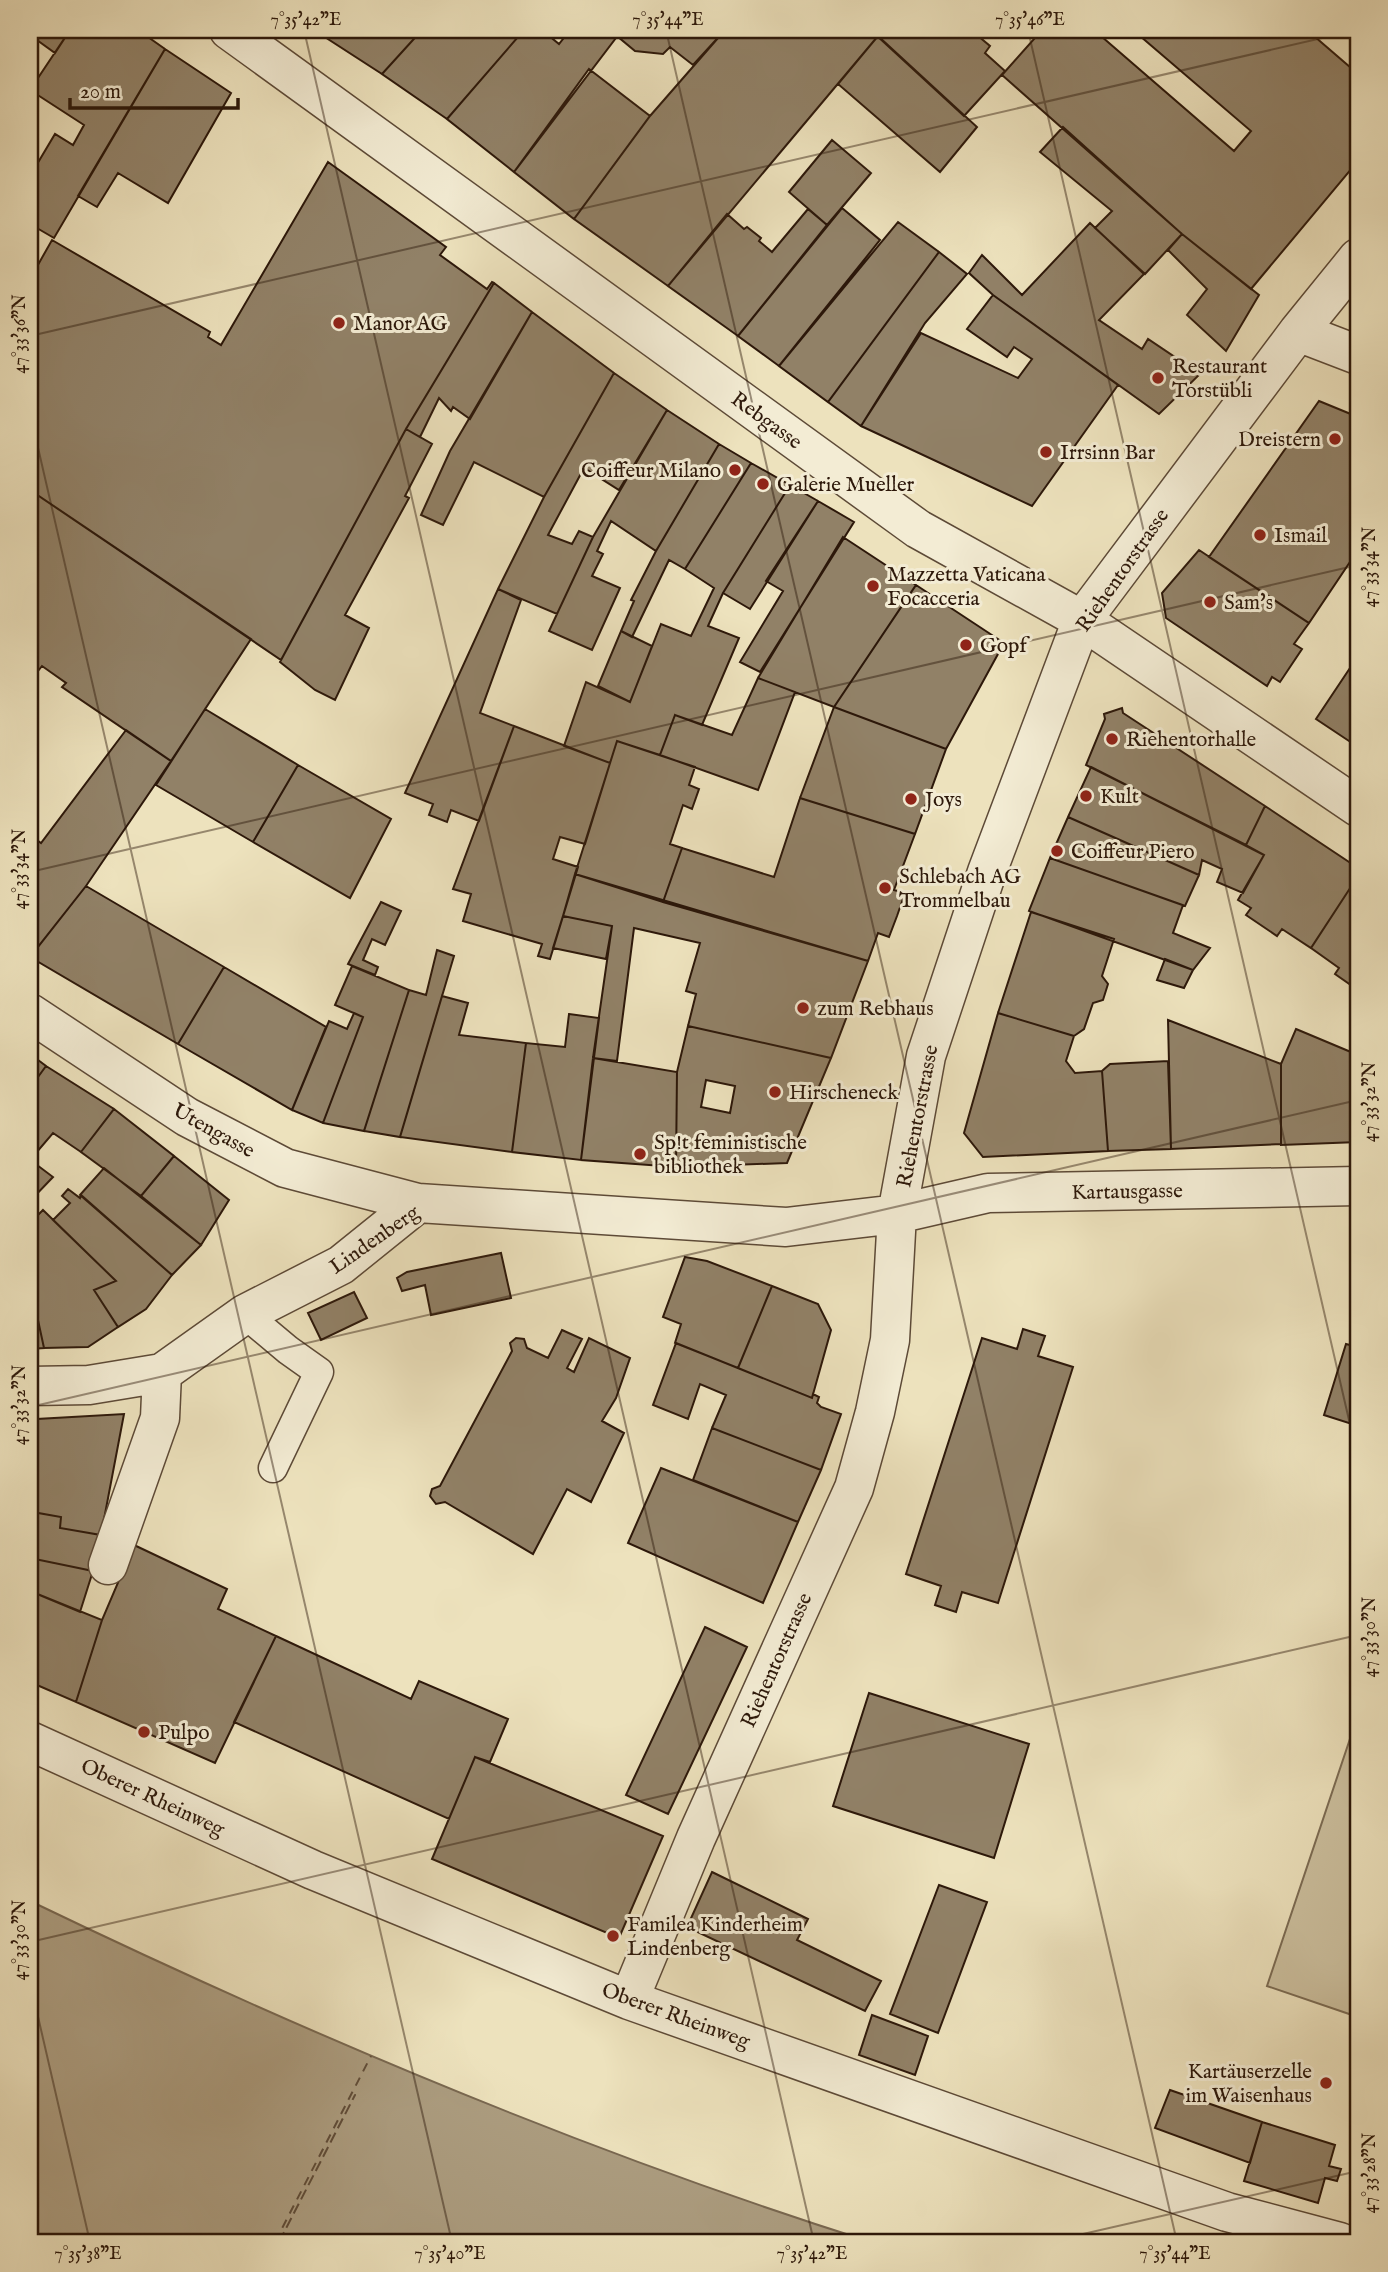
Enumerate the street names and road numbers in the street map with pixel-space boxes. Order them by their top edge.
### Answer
street label: Rebgasse [725,386,807,456]
street label: Riehentorstrasse [1071,504,1176,638]
street label: Riehentorstrasse [891,1042,946,1190]
street label: Utengasse [167,1098,260,1165]
street label: Kartausgasse [1071,1178,1183,1207]
street label: Lindenberg [325,1199,426,1281]
street label: Riehentorstrasse [736,1589,819,1732]
street label: Oberer Rheinweg [76,1753,229,1844]
street label: Oberer Rheinweg [598,1977,754,2056]

